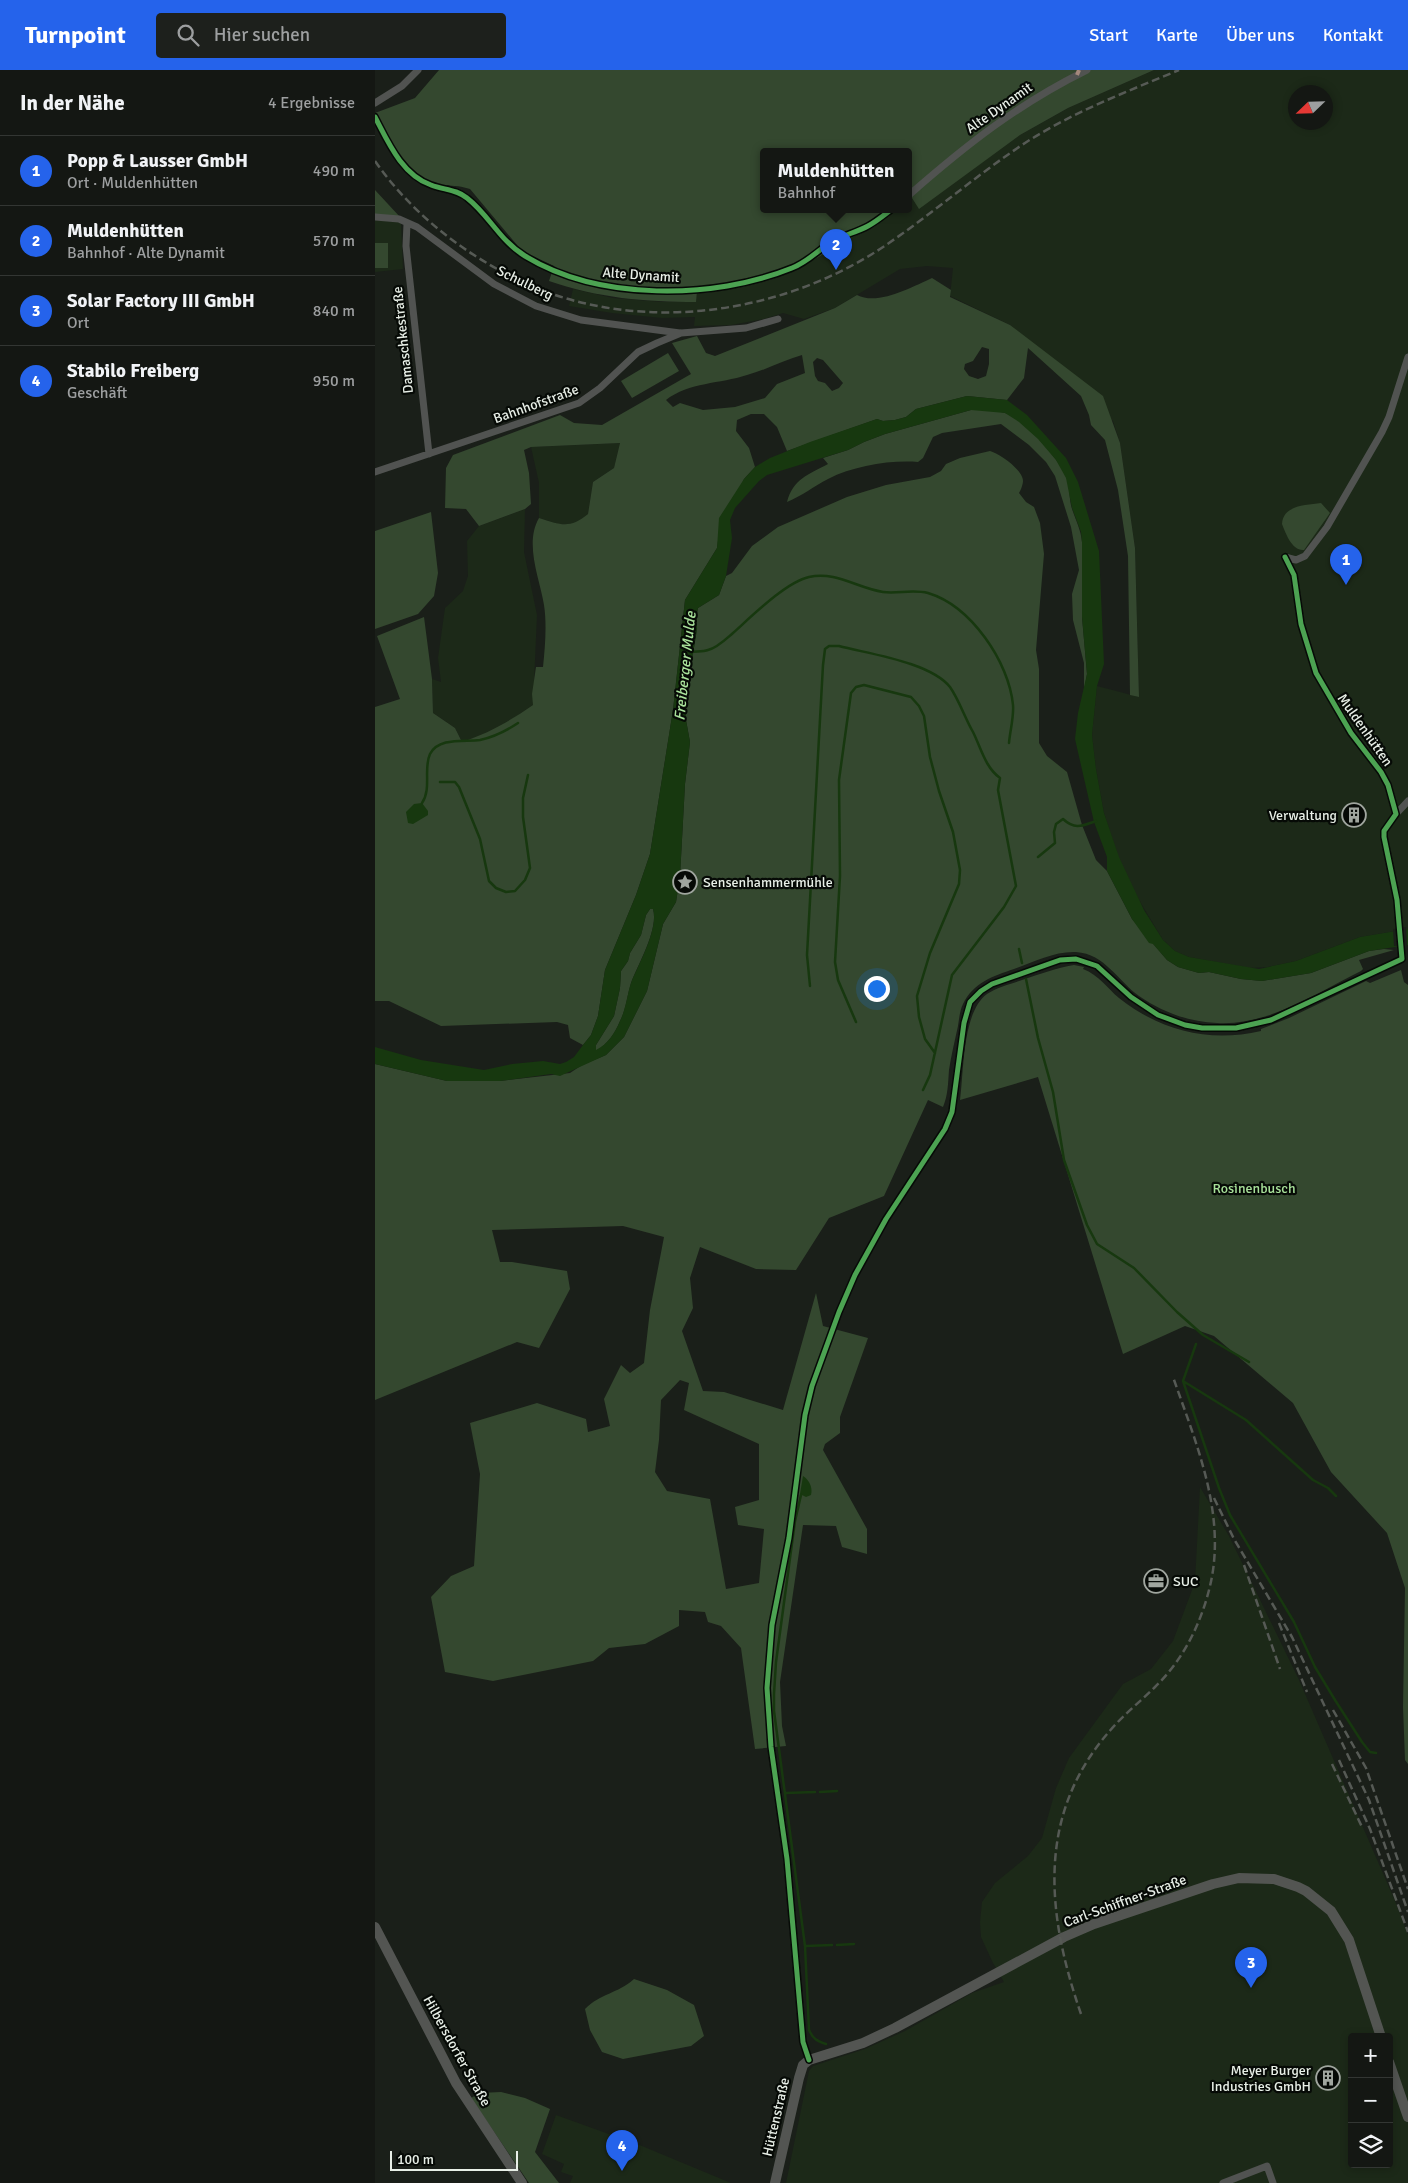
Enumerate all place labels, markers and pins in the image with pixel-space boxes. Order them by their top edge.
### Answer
pin: 2 [820,229,852,270]
pin: 1 [1330,544,1362,585]
building icon: Verwaltung [1341,802,1367,828]
place label: Verwaltung [1269,807,1337,824]
place icon: Sensenhammermühle [672,869,698,895]
place label: Sensenhammermühle [703,874,833,891]
office icon: SUC [1143,1568,1169,1594]
place label: SUC [1173,1573,1198,1590]
pin: 3 [1235,1947,1267,1988]
place label: Meyer Burger Industries GmbH [1211,2062,1312,2095]
building icon: Meyer Burger Industries GmbH [1315,2065,1341,2091]
pin: 4 [606,2130,638,2171]

